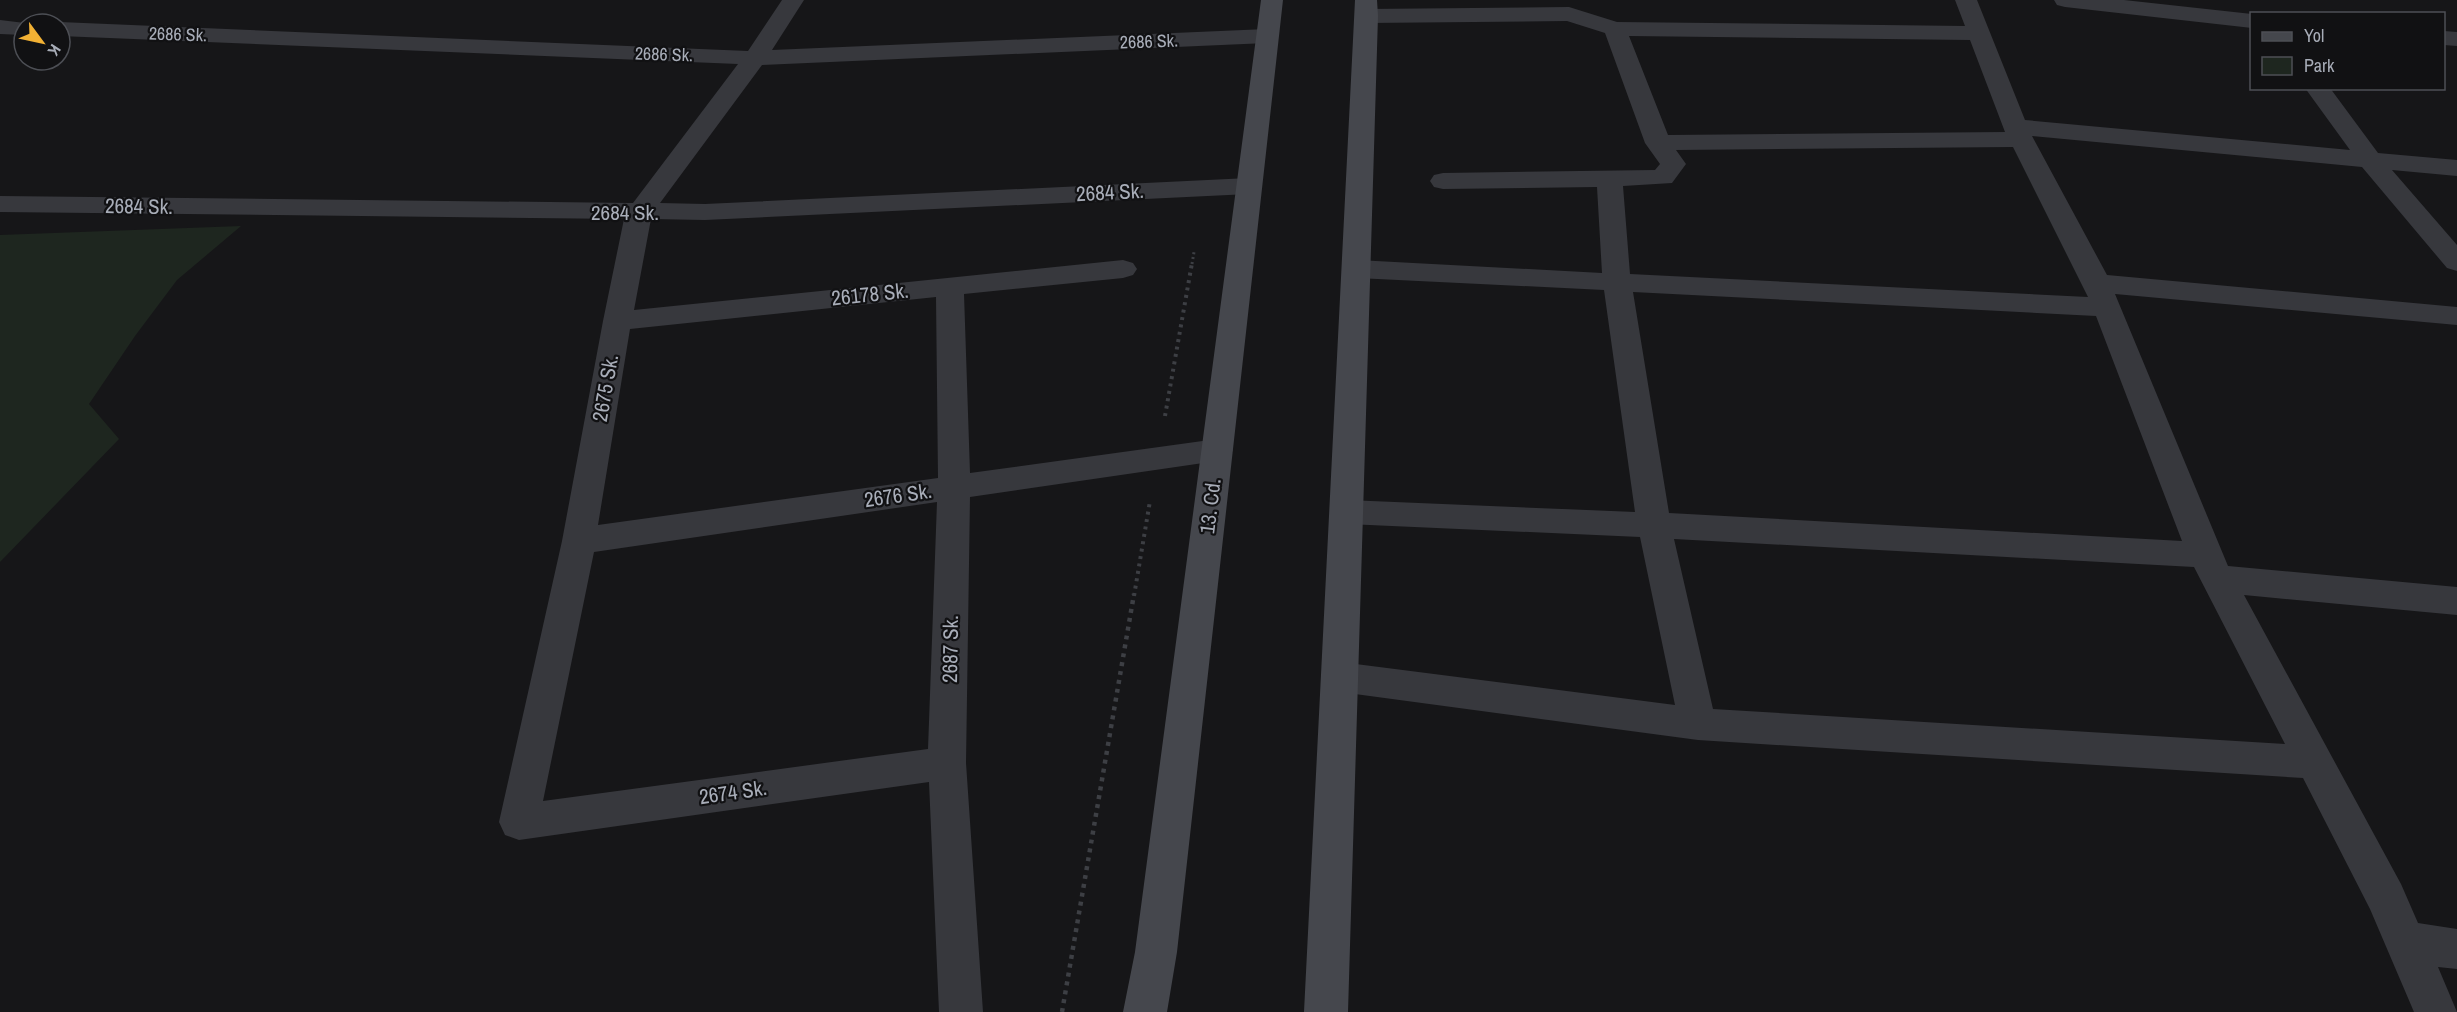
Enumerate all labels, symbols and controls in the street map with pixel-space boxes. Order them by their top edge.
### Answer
north arrow [12,12,72,72]
legend [2250,12,2445,90]
street label: 2686 Sk. [148,20,208,48]
text: Yol [2304,23,2324,48]
street label: 2686 Sk. [1119,27,1179,55]
text: K [42,40,66,61]
street label: 2686 Sk. [634,40,694,68]
text: Park [2304,53,2335,78]
street label: 2684 Sk. [1075,176,1145,208]
street label: 2684 Sk. [105,191,173,221]
street label: 2684 Sk. [591,198,659,227]
street label: 26178 Sk. [830,276,910,312]
street label: 2675 Sk. [585,352,625,424]
street label: 2676 Sk. [862,476,934,514]
street label: 13. Cd. [1192,477,1228,535]
street label: 2687 Sk. [935,615,965,683]
street label: 2674 Sk. [697,773,769,811]

